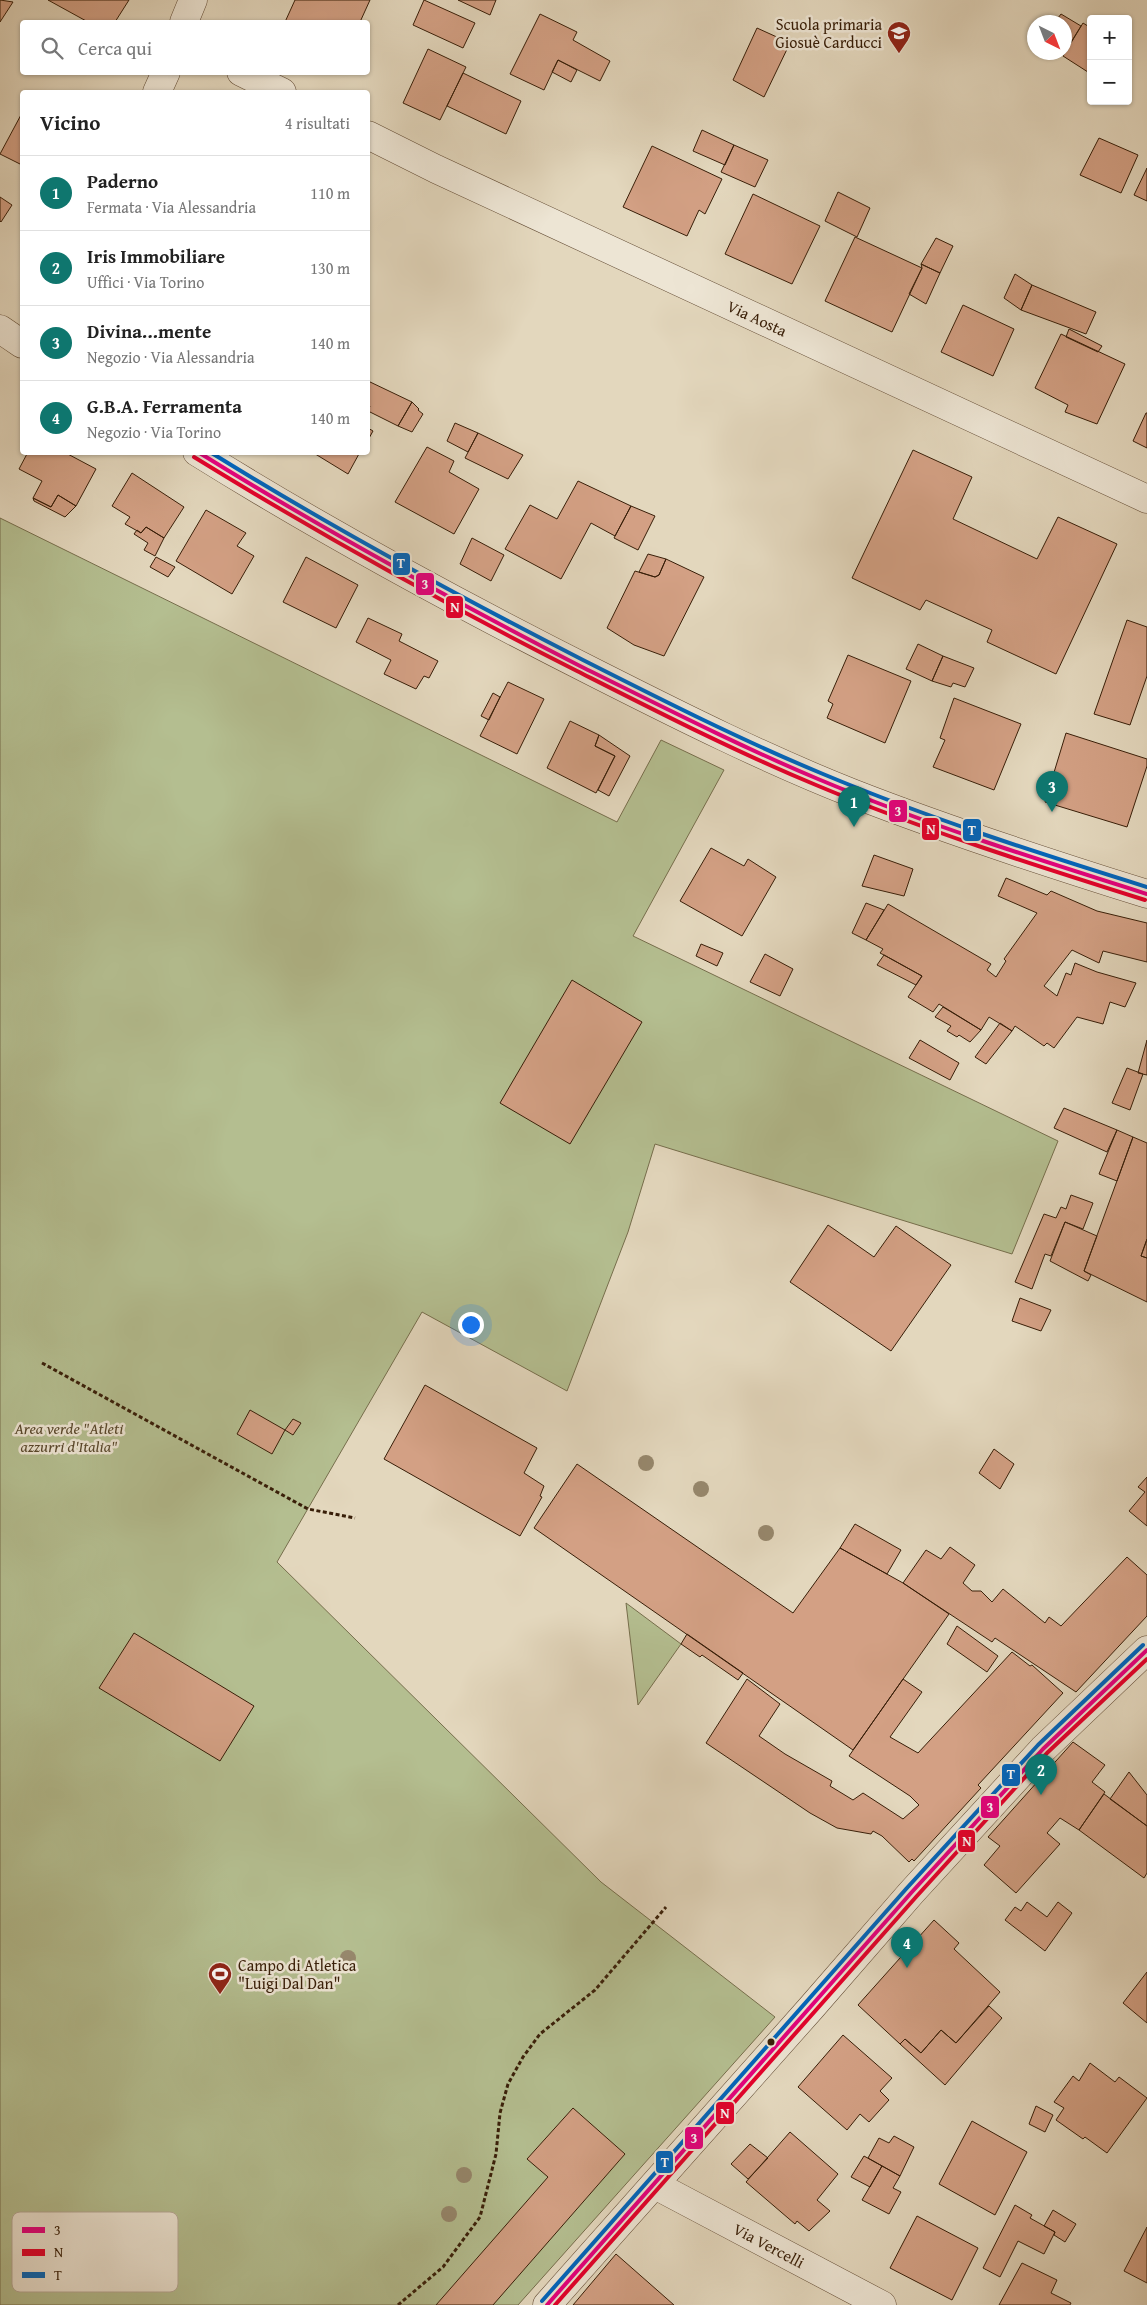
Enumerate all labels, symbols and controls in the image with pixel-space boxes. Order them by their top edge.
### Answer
place label: Scuola primaria Giosuè Carducci [775,12,883,54]
north arrow [1027,15,1072,60]
map controls [1087,15,1132,105]
button: + [1087,15,1132,60]
search box [20,20,370,75]
school or university icon: Scuola primaria Giosuè Carducci [886,20,912,54]
icon: search [38,34,66,62]
text: Cerca qui [78,34,152,62]
button: − [1087,60,1132,105]
text: Vicino [40,107,100,138]
text: 4 risultati [285,111,350,135]
text: Paderno [87,167,158,195]
text: 1 [52,181,60,205]
text: 110 m [310,181,350,205]
text: Fermata · Via Alessandria [87,195,256,219]
text: Iris Immobiliare [87,242,225,270]
text: 2 [52,256,60,280]
text: 130 m [310,256,350,280]
text: Uffici · Via Torino [87,270,204,294]
street label: Via Aosta [723,294,791,342]
text: Divina...mente [87,317,211,345]
text: 3 [52,331,60,355]
text: 140 m [310,331,350,355]
text: Negozio · Via Alessandria [87,345,255,369]
text: G.B.A. Ferramenta [87,392,242,420]
text: 4 [52,406,60,430]
text: 140 m [310,406,350,430]
text: Negozio · Via Torino [87,420,221,444]
line badge: T [392,552,411,576]
text: T [397,553,406,573]
line badge: 3 [415,572,435,596]
text: 3 [421,574,429,594]
line badge: N [445,595,464,619]
text: N [450,597,460,617]
pin: 3 [1036,771,1068,812]
pin: 1 [838,786,870,827]
line badge: 3 [888,799,908,823]
text: 3 [894,801,902,821]
line badge: N [921,817,940,841]
line badge: T [962,818,982,842]
text: N [926,819,936,839]
text: T [968,820,977,840]
your location [458,1312,484,1338]
park label: Area verde "Atleti azzurri d'Italia" [14,1416,123,1458]
pin: 2 [1025,1754,1057,1795]
line badge: T [1001,1763,1021,1787]
text: T [1007,1764,1016,1784]
line badge: 3 [980,1795,1000,1819]
text: 3 [986,1797,994,1817]
line badge: N [957,1829,976,1853]
text: N [962,1831,972,1851]
pin: 4 [891,1927,923,1968]
place label: Campo di Atletica "Luigi Dal Dan" [238,1953,357,1995]
sports icon: Campo di Atletica "Luigi Dal Dan" [207,1961,233,1995]
unlabelled marker [766,2037,776,2047]
line badge: N [715,2101,735,2125]
text: N [720,2103,730,2123]
line badge: 3 [684,2126,704,2150]
text: 3 [690,2128,698,2148]
line badge: T [655,2150,674,2174]
text: T [661,2152,670,2172]
legend [12,2212,178,2292]
street label: Via Vercelli [729,2217,809,2274]
text: 3 [54,2220,61,2240]
text: N [54,2242,63,2262]
text: T [54,2265,62,2285]

